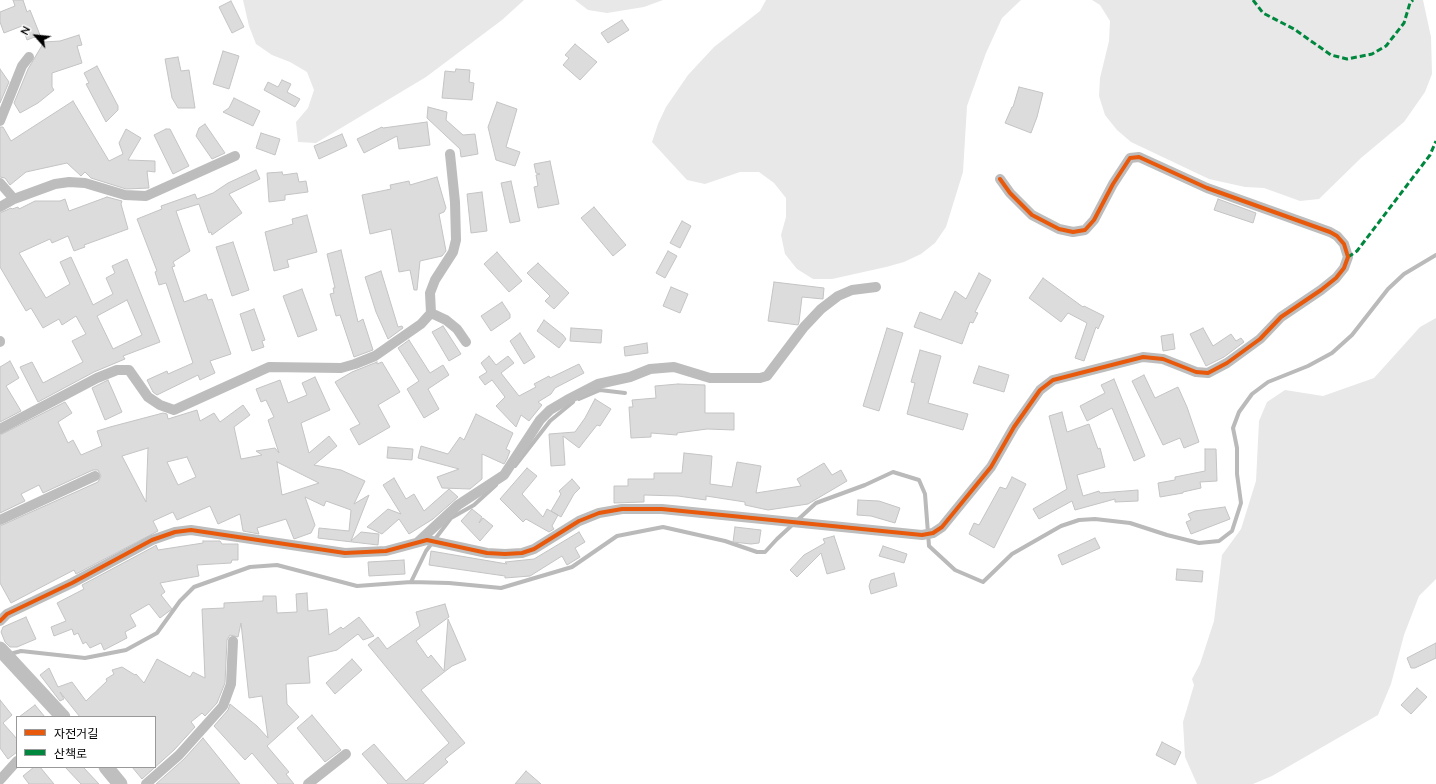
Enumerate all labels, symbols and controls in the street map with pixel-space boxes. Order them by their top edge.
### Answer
north arrow [16,16,56,56]
text: N [17,24,33,37]
legend [16,716,156,768]
text: 자전거길 [54,726,98,741]
text: 산책로 [54,746,87,761]

